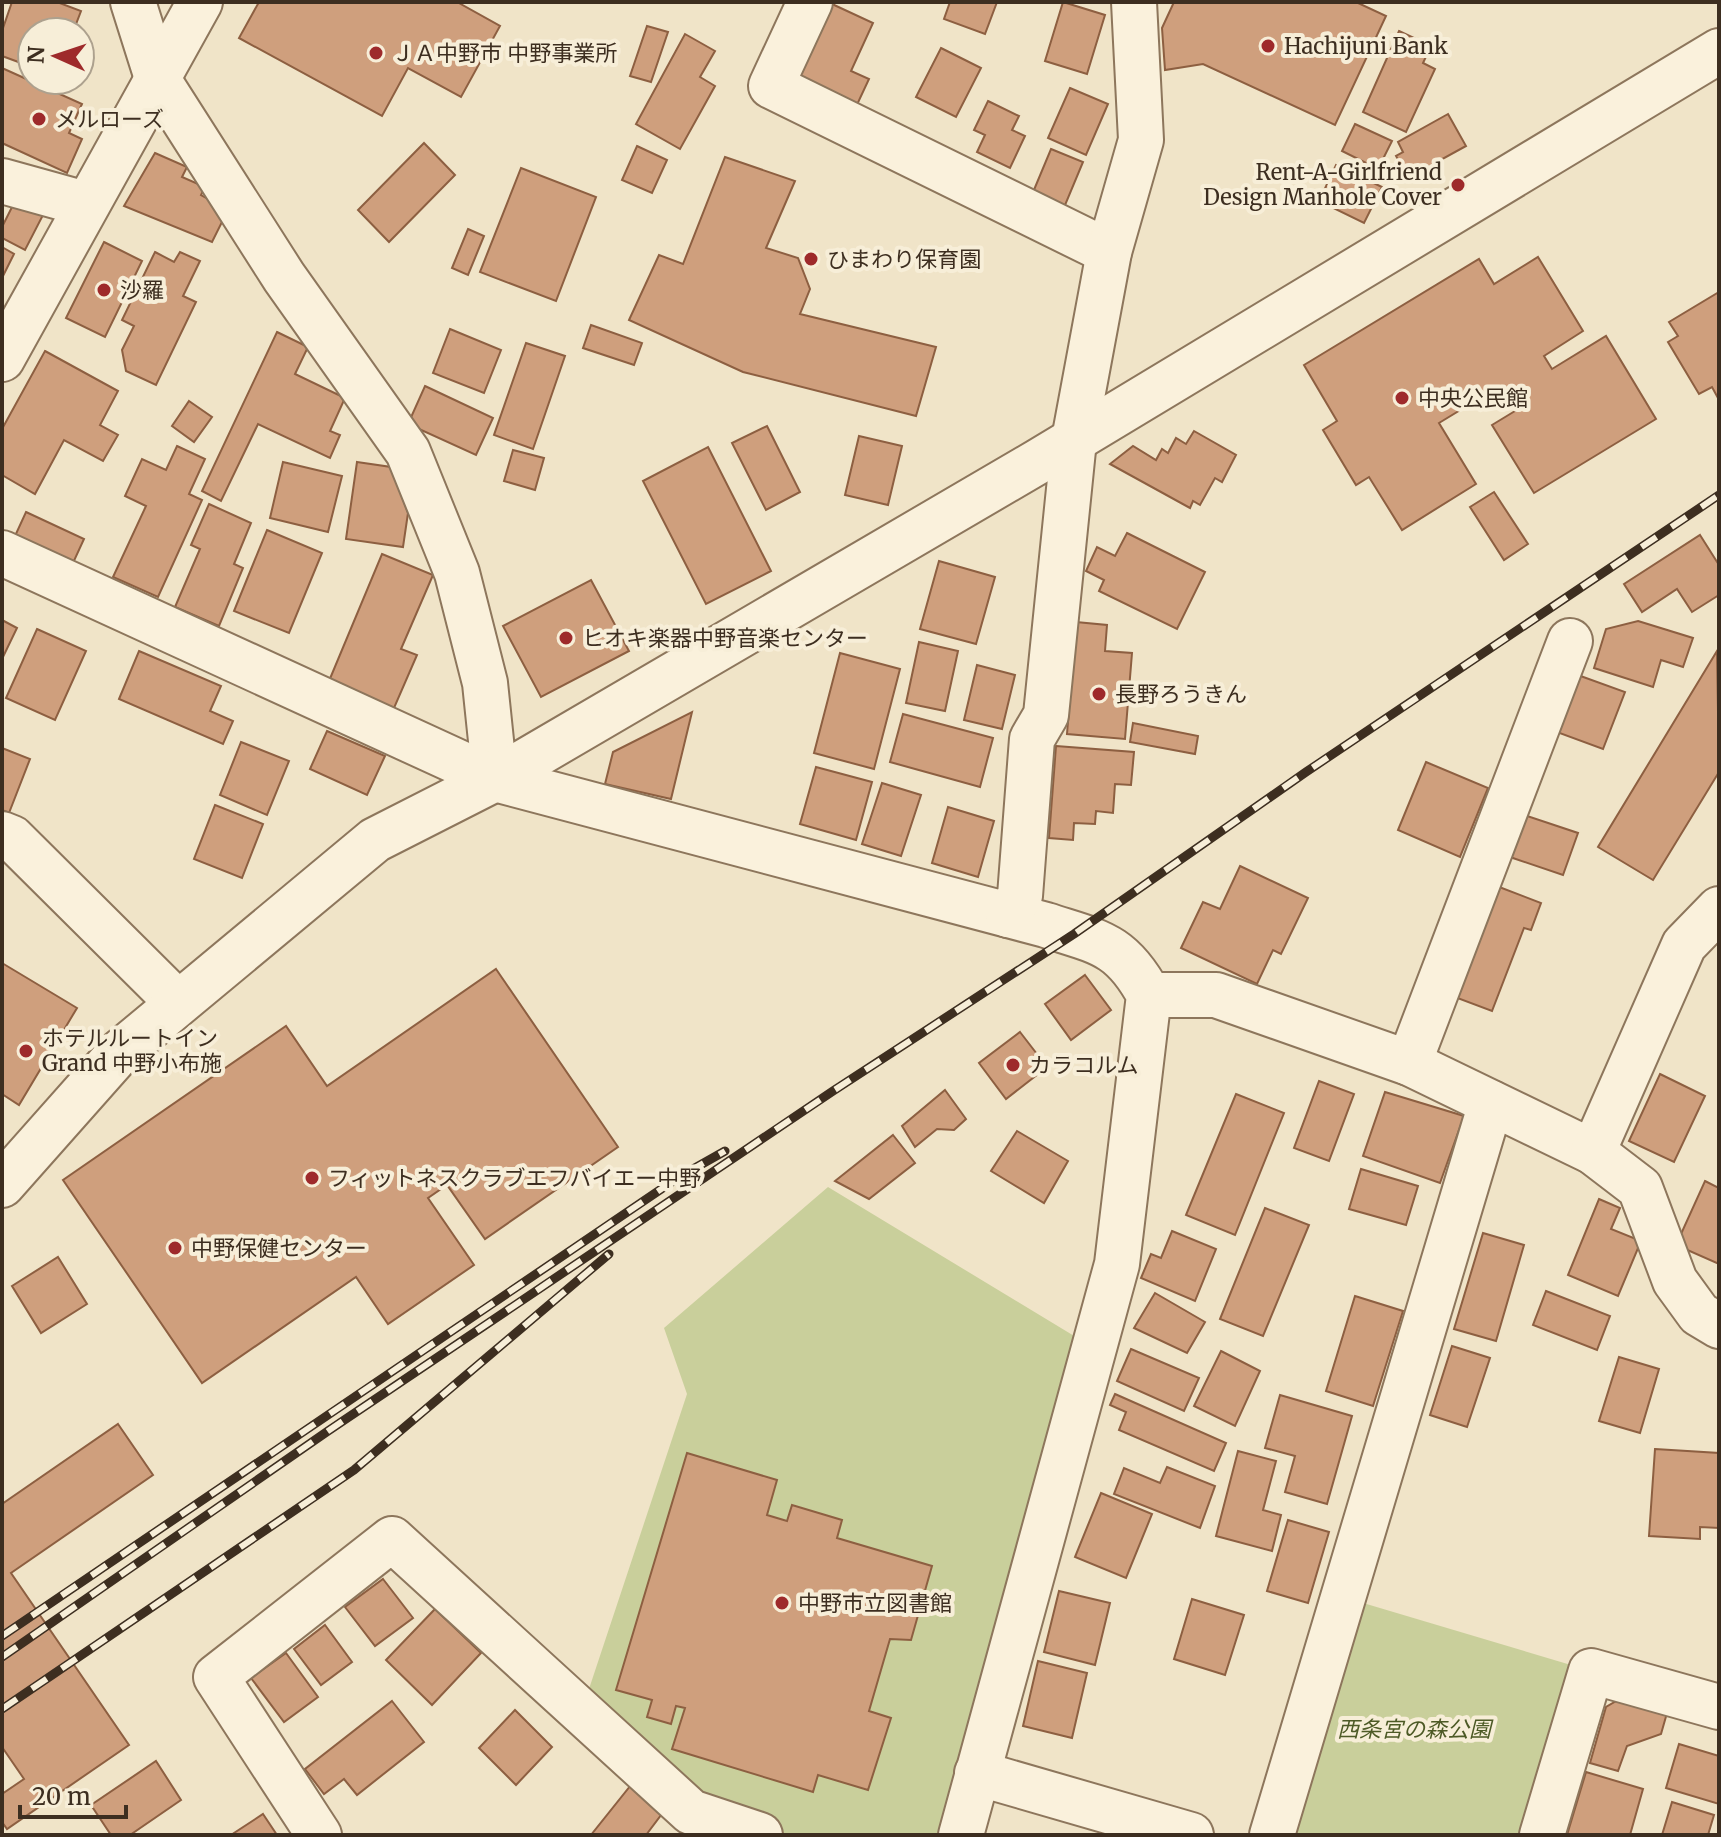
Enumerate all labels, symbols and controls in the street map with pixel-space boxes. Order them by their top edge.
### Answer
north arrow [16,16,96,96]
place label: Hachijuni Bank [1284,32,1448,60]
marker: Hachijuni Bank [1259,37,1277,55]
place label: ＪＡ中野市 中野事業所 [392,39,617,67]
marker: ＪＡ中野市 中野事業所 [367,44,385,62]
text: N [22,45,50,64]
place label: メルローズ [55,105,164,133]
marker: メルローズ [30,110,48,128]
place label: Rent-A-Girlfriend Design Manhole Cover [1203,158,1442,211]
marker: Rent-A-Girlfriend Design Manhole Cover [1449,176,1467,194]
place label: ひまわり保育園 [827,245,981,273]
marker: ひまわり保育園 [802,250,820,268]
place label: 沙羅 [120,276,164,304]
marker: 沙羅 [95,281,113,299]
place label: 中央公民館 [1418,384,1528,412]
marker: 中央公民館 [1393,389,1411,407]
place label: ヒオキ楽器中野音楽センター [582,624,868,652]
marker: ヒオキ楽器中野音楽センター [557,629,575,647]
place label: 長野ろうきん [1115,680,1247,708]
marker: 長野ろうきん [1090,685,1108,703]
place label: ホテルルートイン Grand 中野小布施 [42,1024,222,1077]
marker: ホテルルートイン Grand 中野小布施 [17,1042,35,1060]
place label: カラコルム [1029,1051,1139,1079]
marker: カラコルム [1004,1056,1022,1074]
place label: フィットネスクラブエフバイエー中野 [328,1164,701,1192]
marker: フィットネスクラブエフバイエー中野 [303,1169,321,1187]
place label: 中野保健センター [191,1234,367,1262]
marker: 中野保健センター [166,1239,184,1257]
place label: 中野市立図書館 [798,1589,952,1617]
marker: 中野市立図書館 [773,1594,791,1612]
park label: 西条宮の森公園 [1337,1715,1494,1743]
scale bar [20,1769,126,1819]
text: 20 m [32,1781,91,1812]

